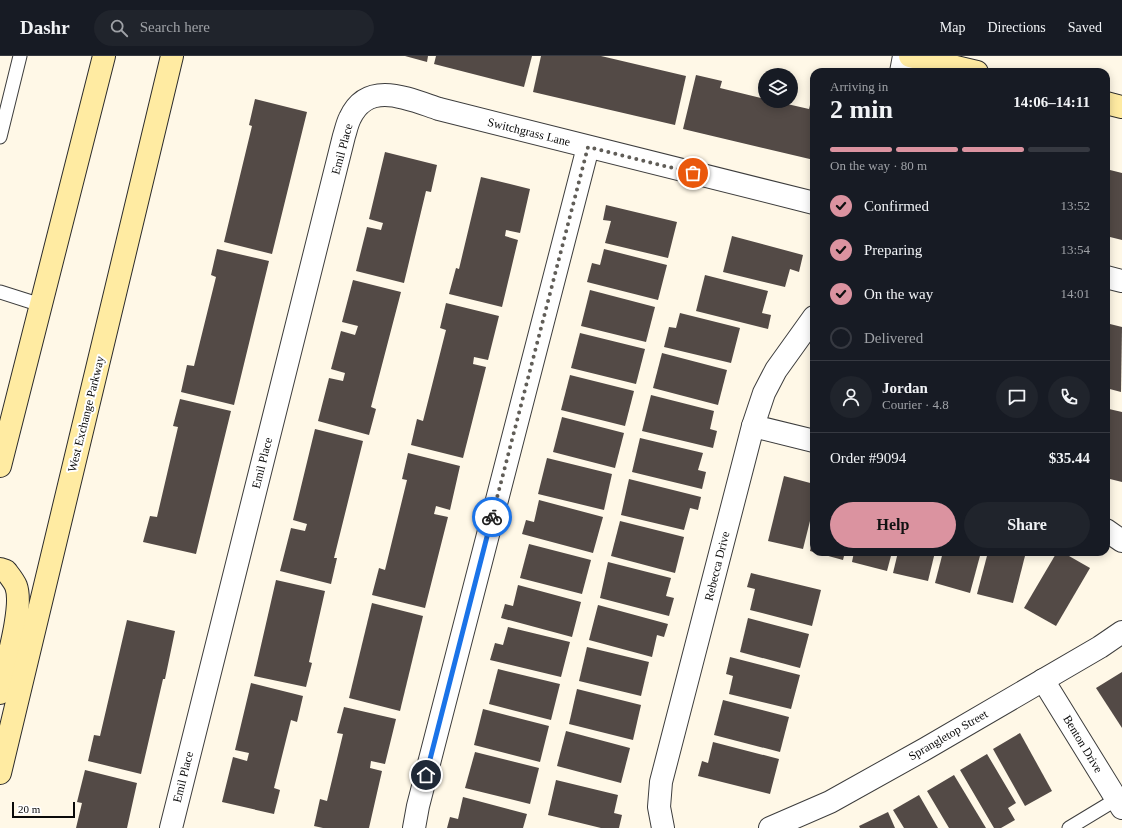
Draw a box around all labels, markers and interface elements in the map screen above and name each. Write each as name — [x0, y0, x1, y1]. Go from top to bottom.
search box — [94, 10, 374, 46]
text: Dashr — [20, 17, 70, 38]
icon: search — [108, 17, 130, 39]
text: Search here — [140, 19, 210, 35]
text: Map — [940, 20, 965, 35]
text: Directions — [987, 20, 1046, 35]
text: Saved — [1068, 20, 1102, 35]
map controls — [758, 68, 798, 108]
button: layers — [758, 68, 798, 108]
text: Arriving in — [830, 79, 888, 94]
text: 14:06–14:11 — [1013, 94, 1090, 110]
text: 2 min — [830, 95, 893, 124]
street label: Switchgrass Lane — [486, 115, 572, 149]
street label: Emil Place — [328, 122, 356, 176]
pin — [676, 156, 710, 190]
text: On the way · 80 m — [830, 158, 927, 173]
icon: bag — [682, 162, 704, 184]
icon: check — [830, 195, 852, 217]
text: Confirmed — [864, 198, 929, 214]
text: 13:52 — [1060, 198, 1090, 213]
icon: check — [830, 239, 852, 261]
text: Preparing — [864, 242, 922, 258]
text: 13:54 — [1060, 242, 1090, 257]
icon: check — [830, 283, 852, 305]
text: On the way — [864, 286, 933, 302]
text: 14:01 — [1060, 286, 1090, 301]
text: Delivered — [864, 330, 923, 346]
street label: West Exchange Parkway — [65, 355, 107, 473]
button: person — [830, 376, 872, 418]
button: chat — [996, 376, 1038, 418]
button: phone — [1048, 376, 1090, 418]
text: Jordan — [882, 380, 928, 396]
text: Courier · 4.8 — [882, 397, 949, 412]
street label: Emil Place — [249, 436, 275, 490]
text: Order #9094 — [830, 450, 906, 466]
text: $35.44 — [1049, 450, 1090, 466]
courier — [472, 497, 512, 537]
button: Help — [830, 502, 956, 548]
button: Share — [964, 502, 1090, 548]
icon: bike — [481, 506, 503, 528]
street label: Rebecca Drive — [702, 530, 732, 602]
street label: Sprangletop Street — [906, 706, 991, 763]
street label: Benton Drive — [1060, 713, 1106, 775]
street label: Emil Place — [170, 750, 196, 804]
pin — [409, 758, 443, 792]
icon: home — [415, 764, 437, 786]
scale bar — [12, 800, 75, 819]
text: 20 m — [18, 803, 40, 815]

